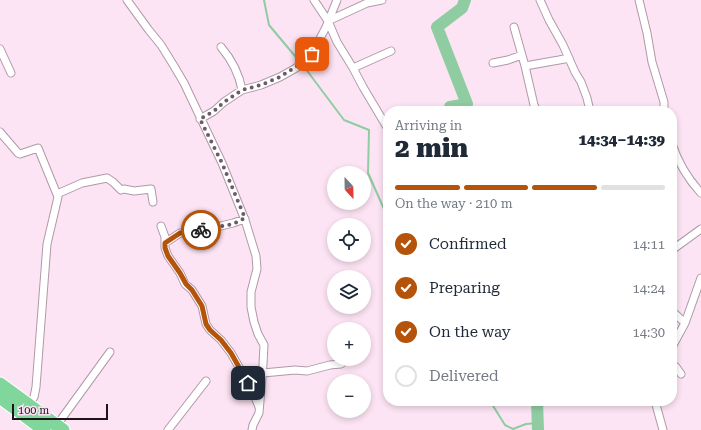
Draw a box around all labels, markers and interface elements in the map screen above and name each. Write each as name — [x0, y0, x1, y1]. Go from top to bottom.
pin — [295, 37, 329, 71]
icon: bag — [301, 43, 323, 65]
text: Arriving in — [395, 118, 462, 133]
text: 14:34–14:39 — [579, 131, 665, 149]
text: 2 min — [395, 133, 468, 163]
north arrow — [327, 166, 371, 210]
map controls — [327, 166, 371, 418]
text: On the way · 210 m — [395, 196, 512, 211]
courier — [181, 210, 221, 250]
button: locate — [327, 218, 371, 262]
icon: bike — [190, 219, 212, 241]
icon: check — [395, 233, 417, 255]
text: Confirmed — [429, 235, 507, 253]
text: 14:11 — [633, 237, 665, 252]
button: layers — [327, 270, 371, 314]
icon: check — [395, 277, 417, 299]
text: Preparing — [429, 279, 500, 297]
text: 14:24 — [633, 281, 665, 296]
icon: check — [395, 321, 417, 343]
button: + — [327, 322, 371, 366]
text: On the way — [429, 323, 511, 341]
text: 14:30 — [633, 325, 665, 340]
pin — [231, 366, 265, 400]
text: Delivered — [429, 367, 499, 385]
icon: home — [237, 372, 259, 394]
button: − — [327, 374, 371, 418]
scale bar — [12, 402, 108, 421]
text: 100 m — [18, 404, 49, 417]

